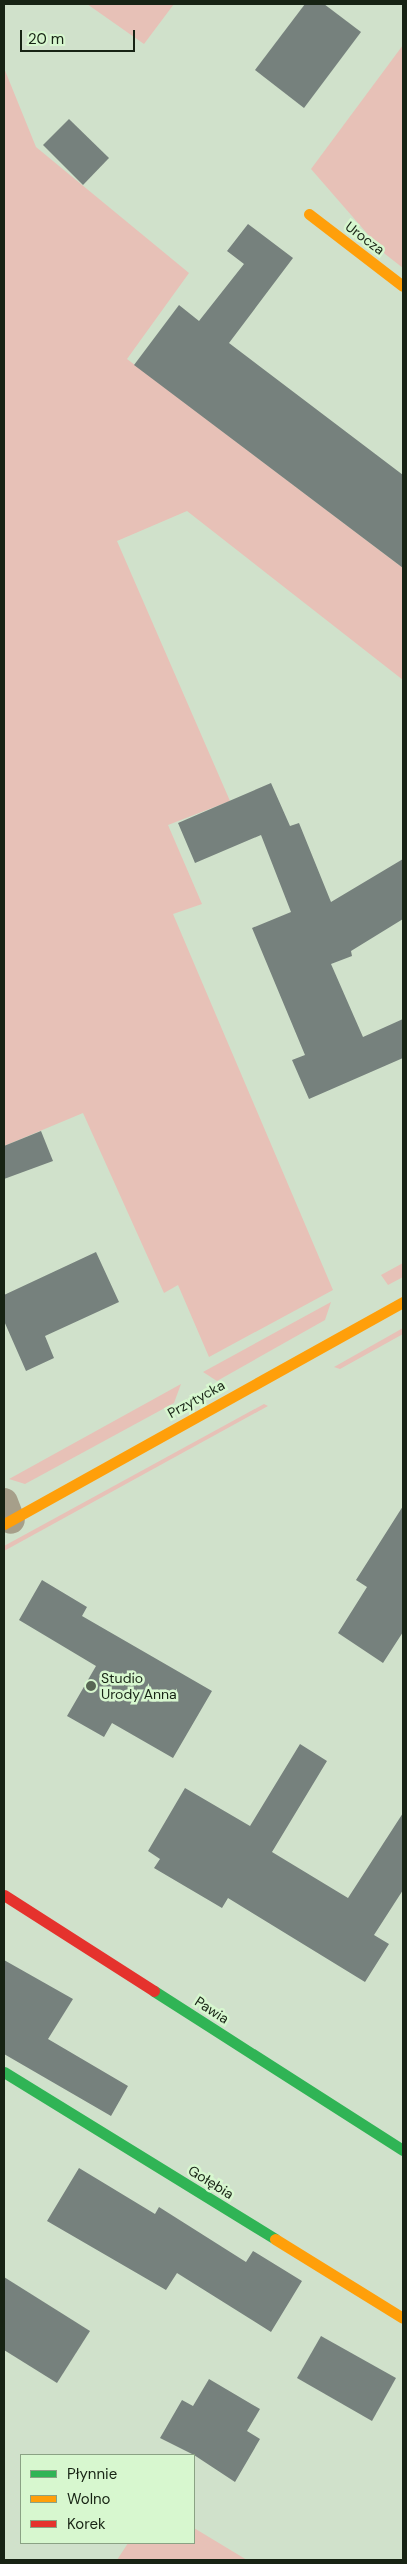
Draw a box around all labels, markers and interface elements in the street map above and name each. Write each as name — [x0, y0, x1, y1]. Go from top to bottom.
scale bar — [22, 20, 138, 52]
text: 20 m — [28, 29, 64, 49]
street label: Urocza — [342, 218, 388, 258]
street label: Przytycka — [164, 1376, 228, 1422]
place label: Studio Urody Anna — [101, 1670, 177, 1702]
marker: Studio Urody Anna — [85, 1680, 97, 1692]
street label: Pawia — [192, 1993, 232, 2027]
street label: Gołębia — [185, 2162, 237, 2202]
legend — [20, 2454, 195, 2544]
text: Płynnie — [67, 2464, 117, 2484]
text: Wolno — [67, 2489, 111, 2509]
text: Korek — [67, 2514, 106, 2534]

